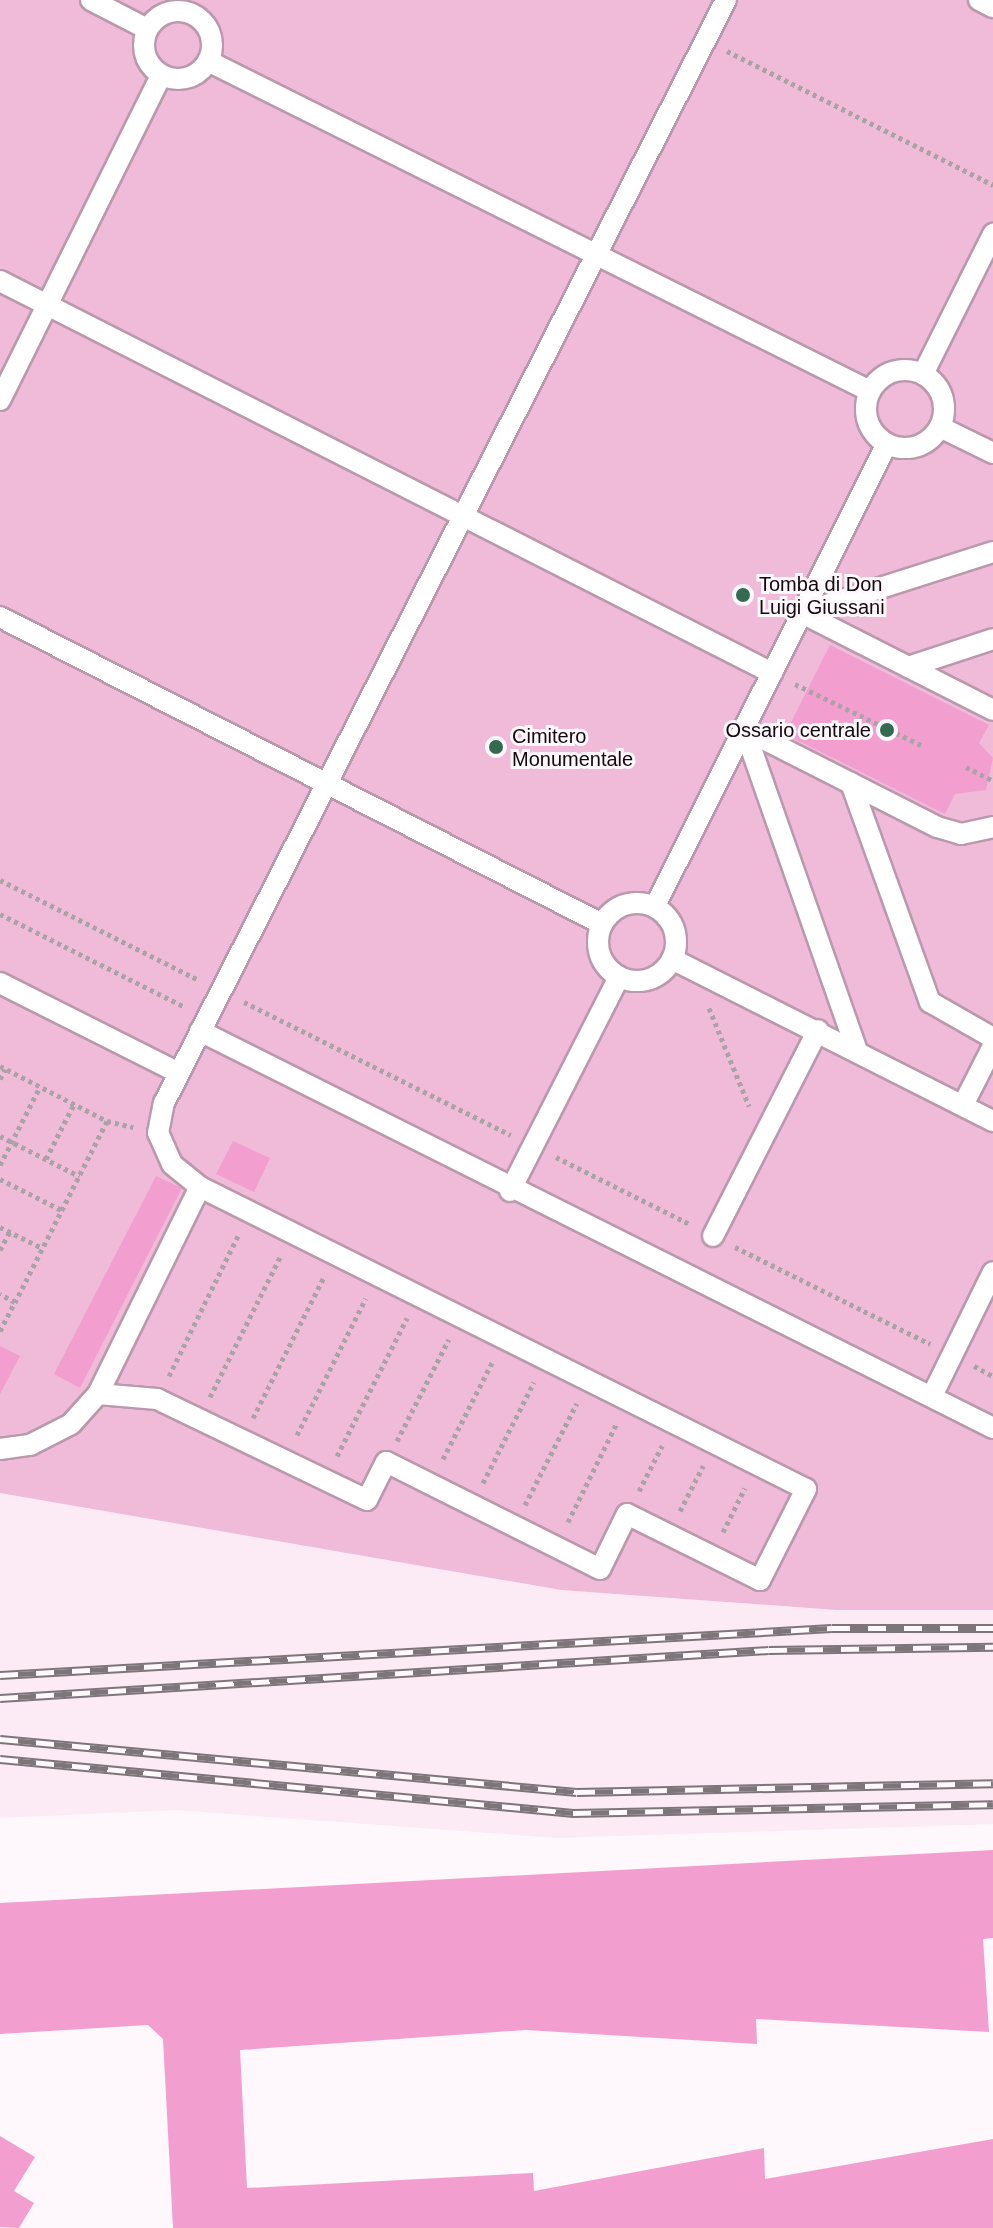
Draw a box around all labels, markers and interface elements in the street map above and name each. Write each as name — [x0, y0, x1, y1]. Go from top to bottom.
place label: Tomba di Don Luigi Giussani — [759, 572, 885, 619]
marker: Tomba di Don Luigi Giussani — [734, 586, 752, 604]
place label: Ossario centrale — [725, 718, 871, 742]
marker: Ossario centrale — [878, 721, 896, 739]
place label: Cimitero Monumentale — [512, 724, 633, 771]
marker: Cimitero Monumentale — [487, 738, 505, 756]

